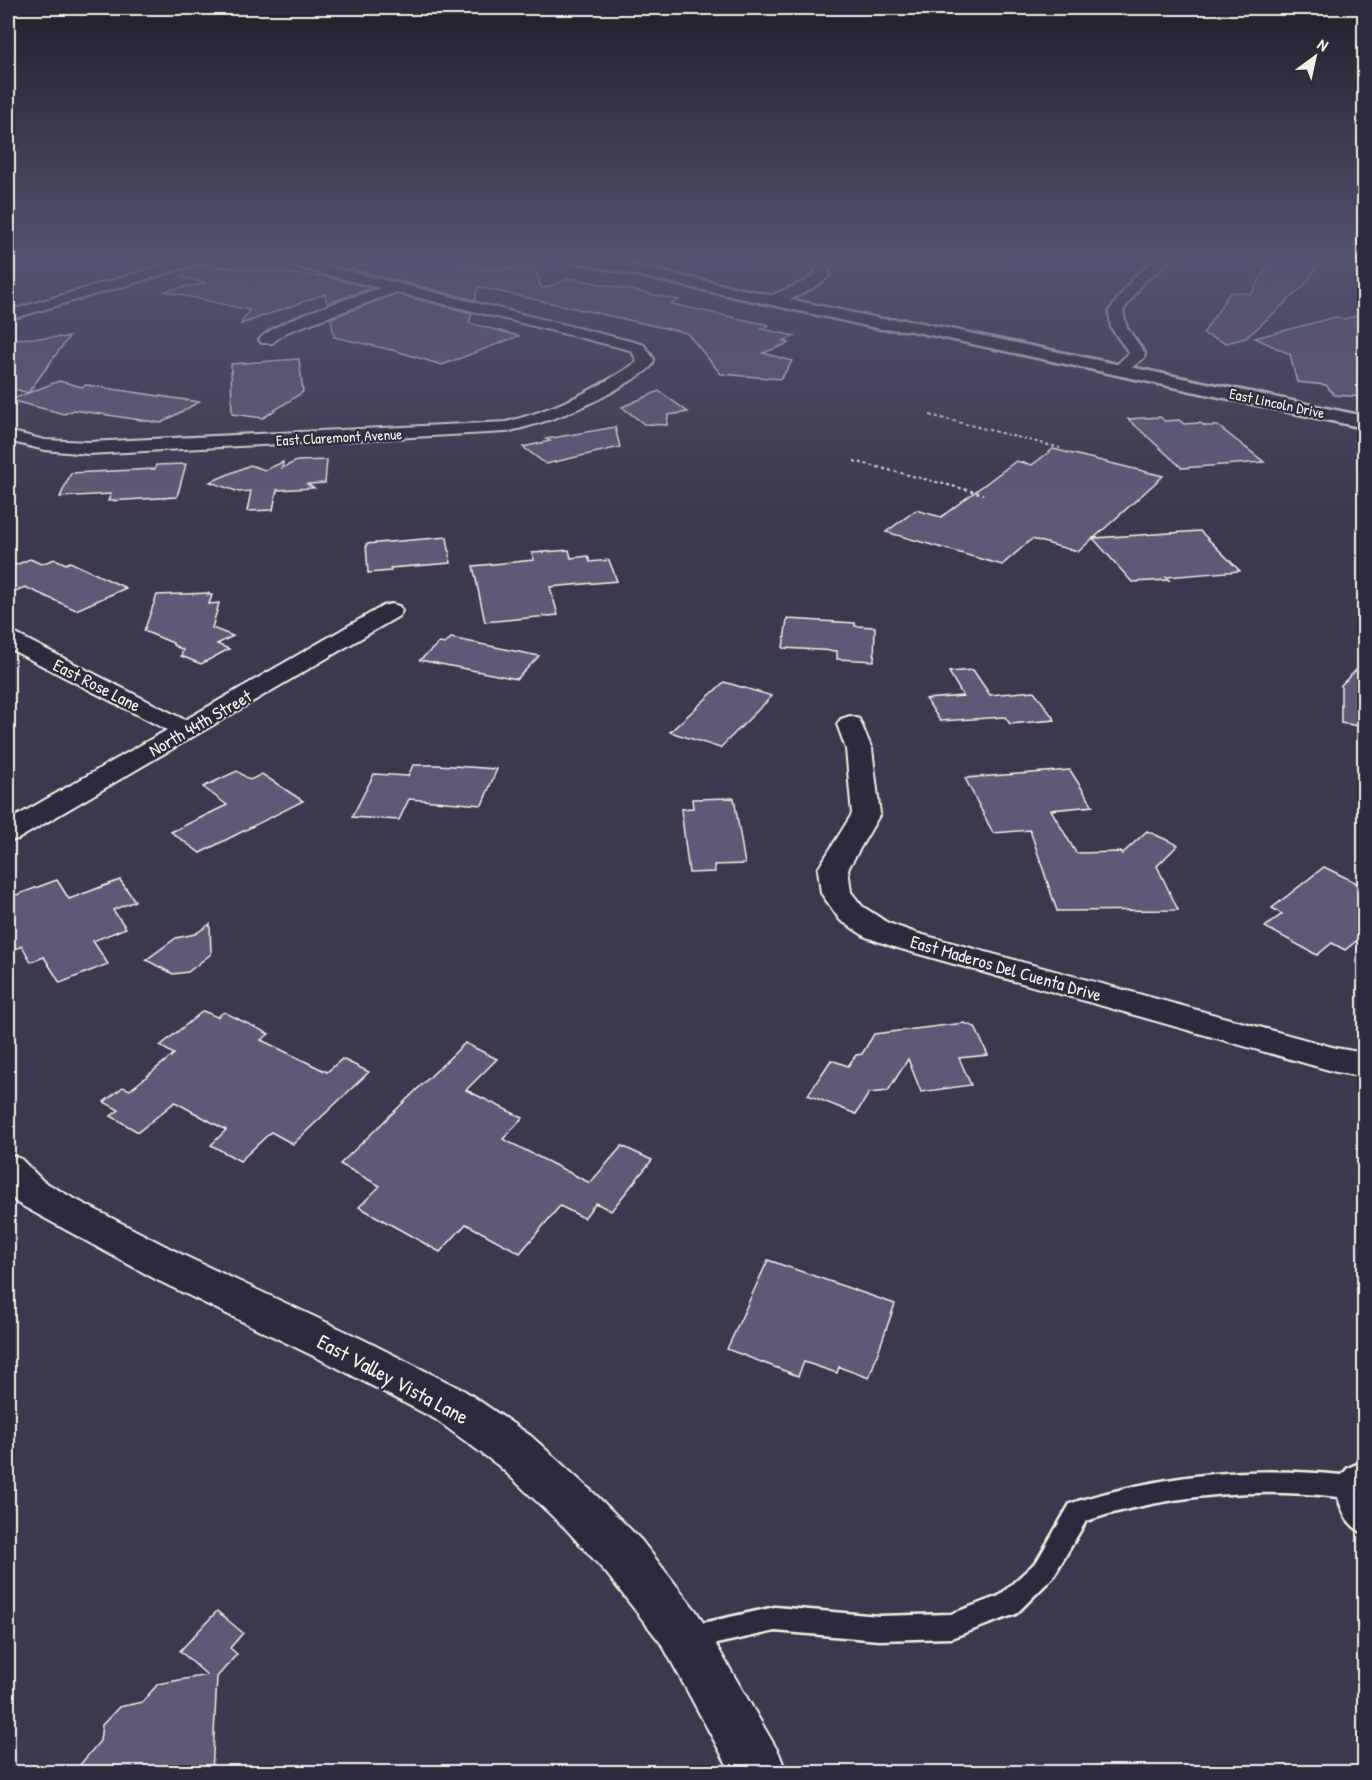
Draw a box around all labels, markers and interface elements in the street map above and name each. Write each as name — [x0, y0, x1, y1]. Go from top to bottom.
north arrow — [1285, 27, 1345, 87]
text: N — [1314, 33, 1333, 56]
street label: East Lincoln Drive — [1227, 383, 1327, 423]
street label: East Claremont Avenue — [275, 423, 403, 451]
street label: East Rose Lane — [49, 652, 145, 718]
street label: North 44th Street — [144, 683, 257, 763]
street label: East Maderos Del Cuenta Drive — [908, 929, 1104, 1007]
street label: East Valley Vista Lane — [312, 1327, 474, 1431]

